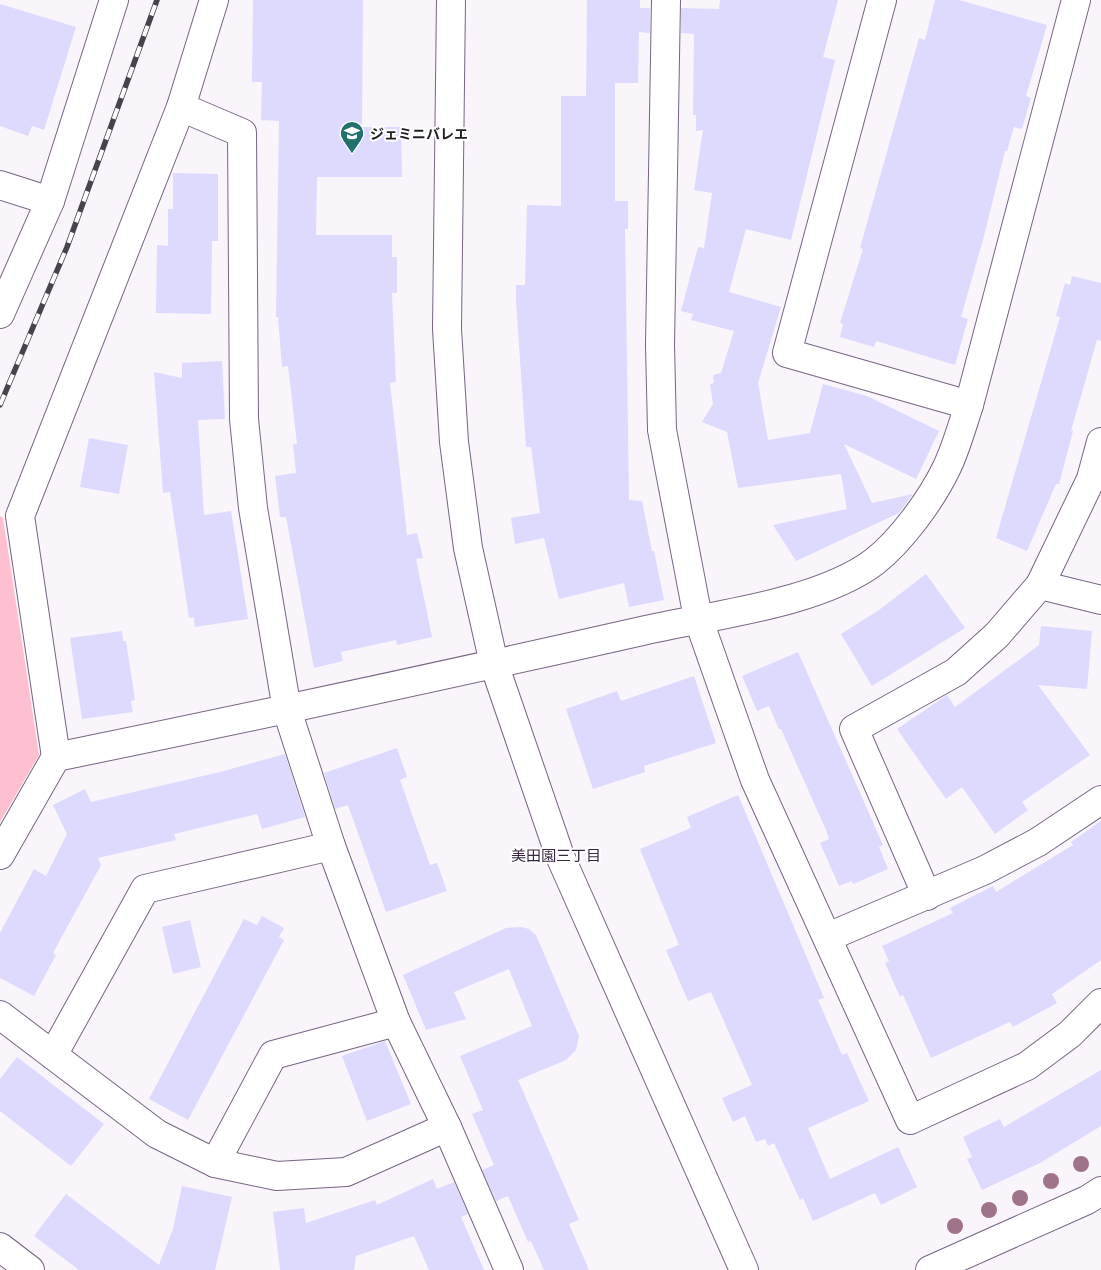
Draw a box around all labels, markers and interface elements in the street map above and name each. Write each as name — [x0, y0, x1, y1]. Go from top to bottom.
school or university icon: ジェミニバレエ — [339, 120, 365, 154]
place label: ジェミニバレエ — [370, 124, 468, 143]
district label: 美田園三丁目 — [511, 845, 601, 865]

